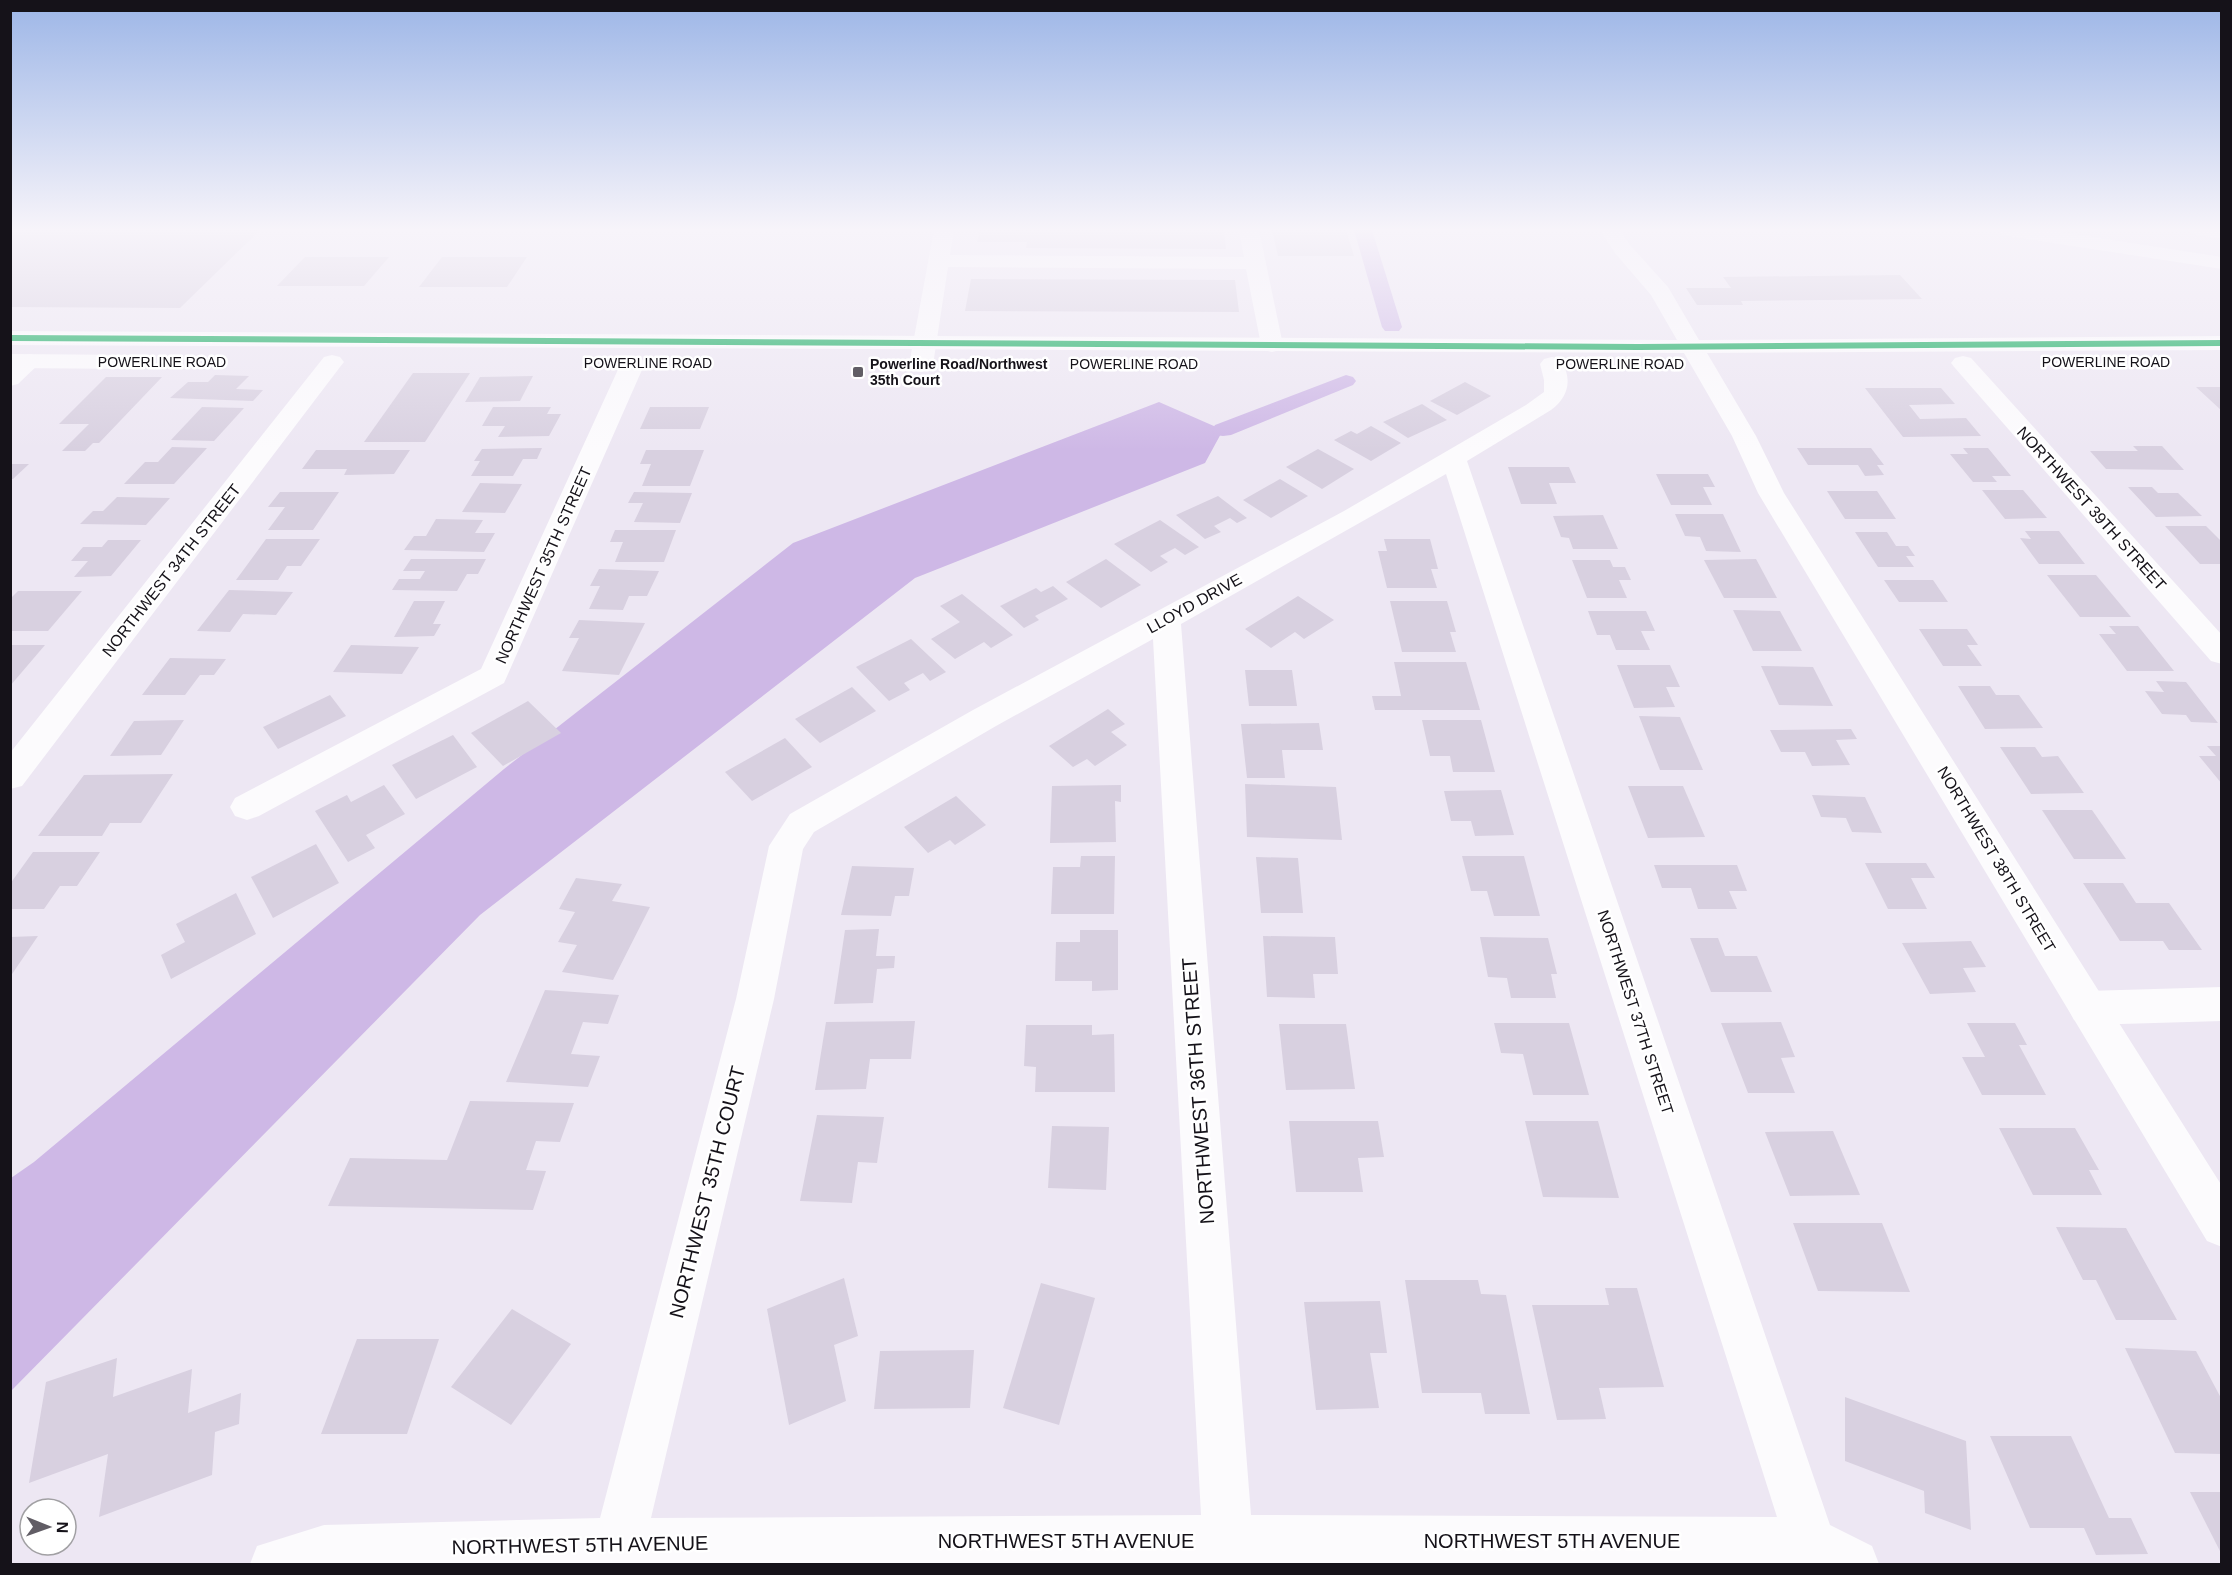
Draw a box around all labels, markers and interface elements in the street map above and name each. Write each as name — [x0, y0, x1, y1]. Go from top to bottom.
street label: POWERLINE ROAD — [98, 354, 226, 370]
street label: POWERLINE ROAD — [2042, 354, 2170, 370]
street label: POWERLINE ROAD — [584, 355, 712, 371]
place label: Powerline Road/Northwest 35th Court — [870, 356, 1048, 388]
street label: POWERLINE ROAD — [1070, 356, 1198, 372]
street label: POWERLINE ROAD — [1556, 356, 1684, 372]
marker: Powerline Road/Northwest 35th Court — [851, 365, 865, 379]
street label: NORTHWEST 39TH STREET — [2014, 423, 2170, 594]
street label: NORTHWEST 35TH STREET — [492, 464, 595, 666]
street label: NORTHWEST 34TH STREET — [99, 481, 244, 660]
street label: LLOYD DRIVE — [1144, 570, 1245, 637]
street label: NORTHWEST 38TH STREET — [1934, 763, 2059, 955]
street label: NORTHWEST 37TH STREET — [1594, 908, 1677, 1117]
street label: NORTHWEST 36TH STREET — [1178, 957, 1218, 1225]
street label: NORTHWEST 35TH COURT — [665, 1064, 749, 1320]
north arrow — [18, 1497, 78, 1557]
text: N — [54, 1521, 71, 1533]
street label: NORTHWEST 5TH AVENUE — [938, 1530, 1194, 1552]
street label: NORTHWEST 5TH AVENUE — [1424, 1530, 1680, 1552]
street label: NORTHWEST 5TH AVENUE — [451, 1532, 709, 1558]

